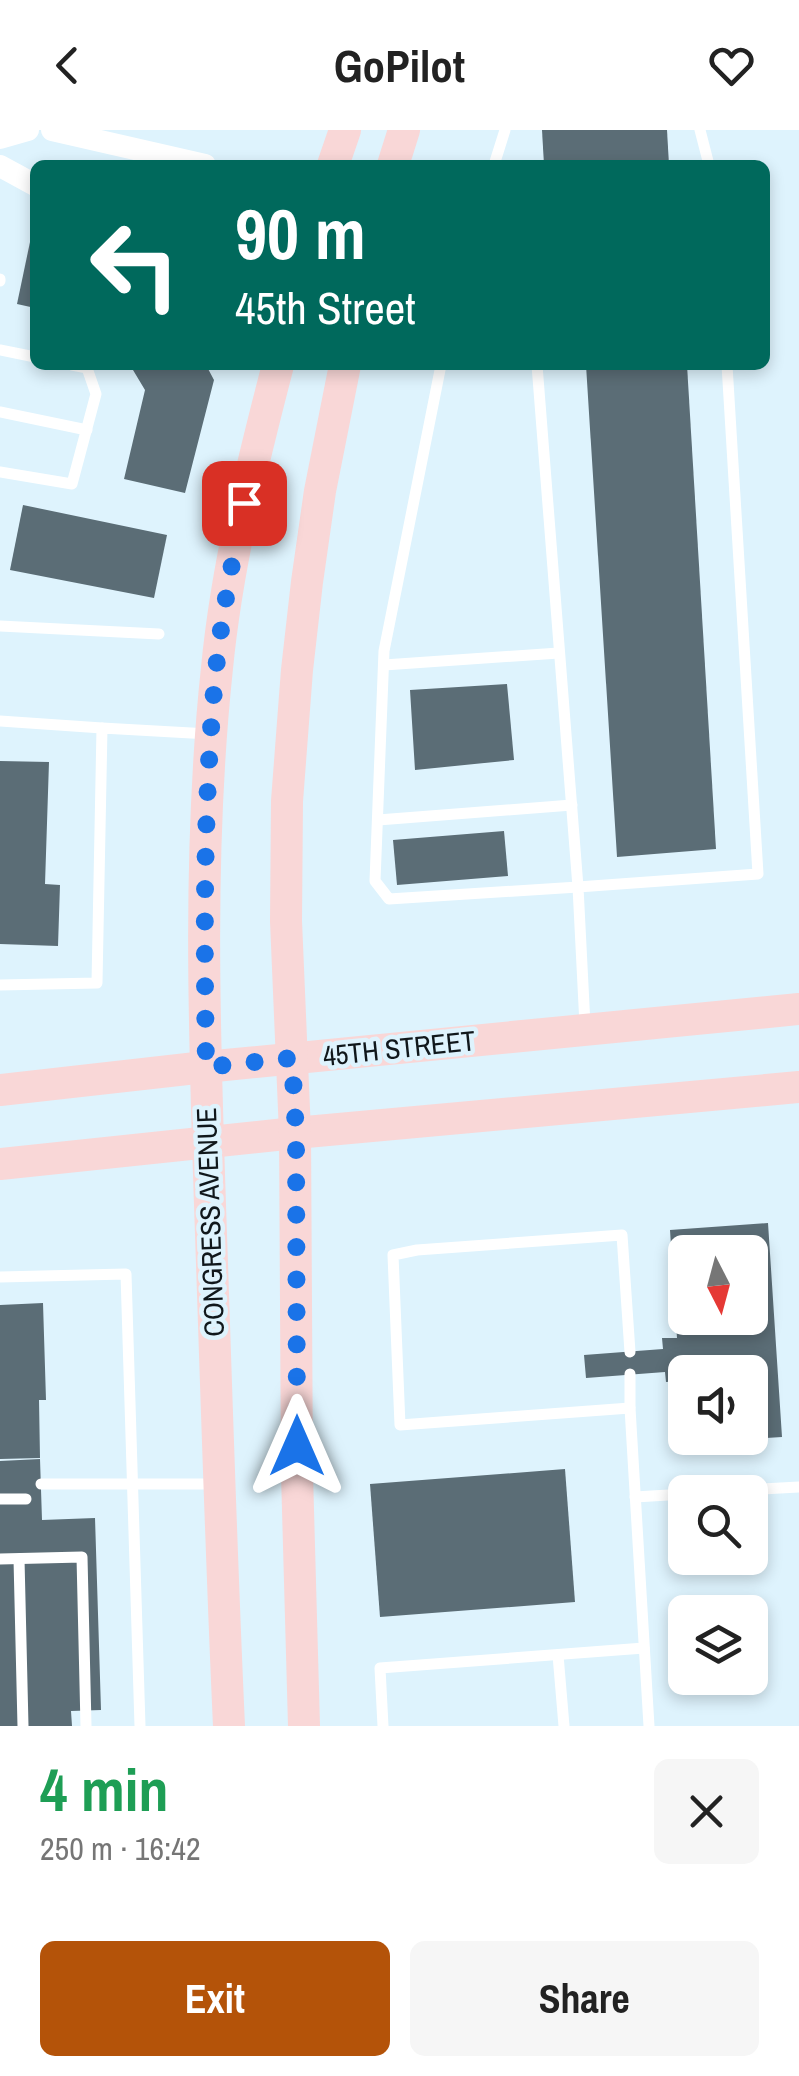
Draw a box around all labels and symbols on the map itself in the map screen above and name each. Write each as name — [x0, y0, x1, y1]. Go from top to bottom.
pin — [202, 461, 287, 546]
street label: 45TH STREET — [321, 1021, 477, 1075]
street label: CONGRESS AVENUE — [187, 1107, 233, 1337]
north arrow — [668, 1235, 768, 1335]
position arrow — [245, 1394, 349, 1498]

